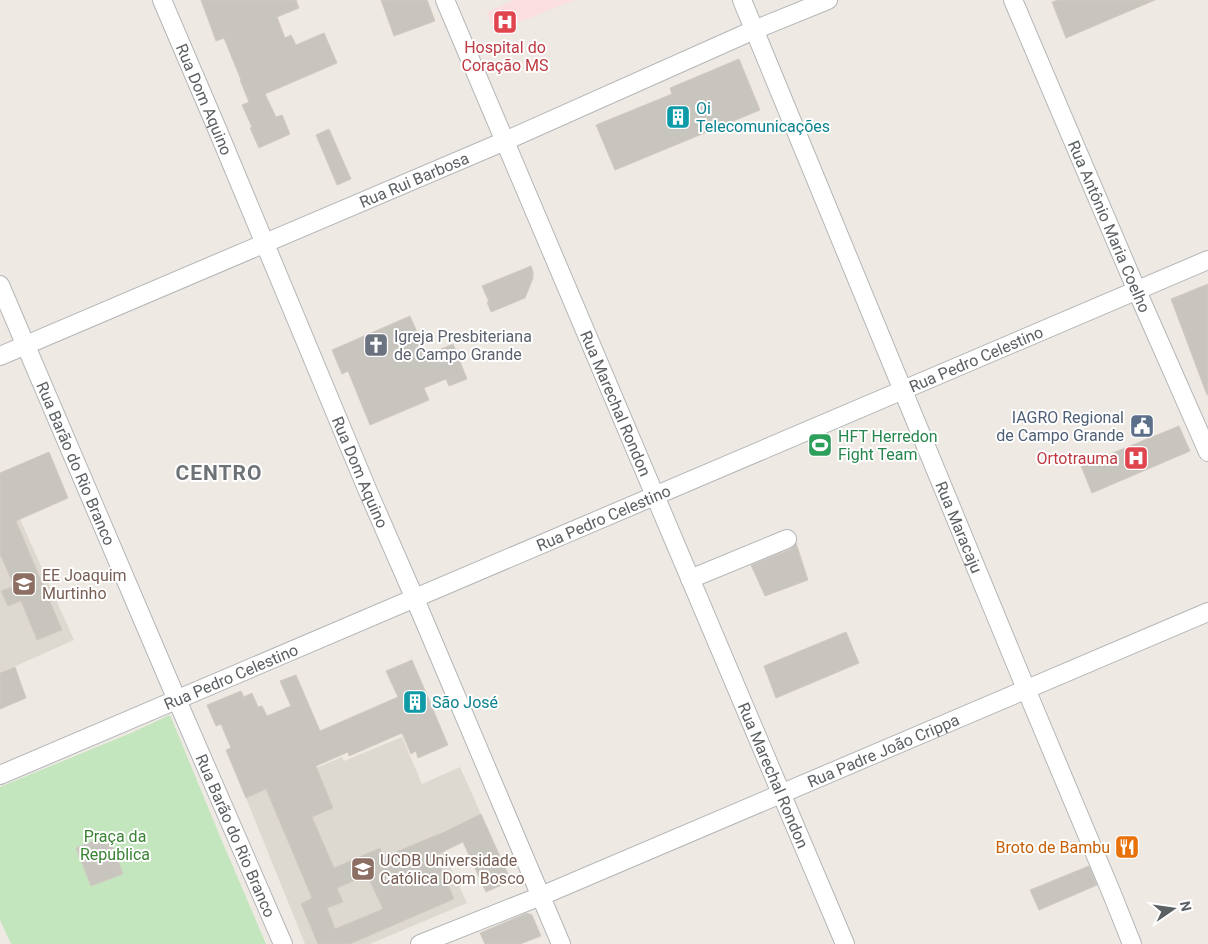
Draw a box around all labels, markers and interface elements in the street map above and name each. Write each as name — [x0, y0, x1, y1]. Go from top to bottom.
hospital icon: Hospital do Coração MS — [492, 9, 518, 35]
place label: Hospital do Coração MS — [462, 38, 549, 75]
street label: Rua Dom Aquino — [172, 41, 236, 158]
place label: Oi Telecomunicações — [696, 99, 830, 136]
building icon: Oi Telecomunicações — [665, 104, 691, 130]
street label: Rua Antônio Maria Coelho — [1064, 138, 1154, 315]
street label: Rua Rui Barbosa — [357, 149, 472, 212]
street label: Rua Pedro Celestino — [906, 322, 1046, 396]
place label: Igreja Presbiteriana de Campo Grande — [394, 327, 532, 364]
street label: Rua Marechal Rondon — [576, 328, 655, 479]
church icon: Igreja Presbiteriana de Campo Grande — [363, 332, 389, 358]
street label: Rua Barão do Rio Branco — [32, 379, 119, 548]
place label: IAGRO Regional de Campo Grande — [996, 408, 1124, 445]
public building icon: IAGRO Regional de Campo Grande — [1129, 413, 1155, 439]
street label: Rua Dom Aquino — [328, 414, 392, 531]
place label: HFT Herredon Fight Team — [838, 427, 938, 464]
sports icon: HFT Herredon Fight Team — [807, 432, 833, 458]
hospital icon: Ortotrauma — [1123, 445, 1149, 471]
place label: Ortotrauma — [1036, 449, 1118, 468]
district label: CENTRO — [175, 461, 263, 485]
street label: Rua Maracaju — [931, 478, 986, 576]
street label: Rua Pedro Celestino — [534, 481, 674, 555]
place label: EE Joaquim Murtinho — [42, 566, 127, 603]
school or university icon: EE Joaquim Murtinho — [11, 571, 37, 597]
street label: Rua Pedro Celestino — [161, 640, 301, 714]
building icon: São José — [402, 689, 428, 715]
place label: São José — [432, 693, 498, 712]
street label: Rua Marechal Rondon — [734, 700, 812, 851]
street label: Rua Padre João Crippa — [805, 710, 962, 791]
street label: Rua Barão do Rio Branco — [192, 751, 279, 920]
park label: Praça da Republica — [80, 827, 150, 864]
restaurant icon: Broto de Bambu — [1114, 834, 1140, 860]
place label: Broto de Bambu — [995, 838, 1110, 857]
place label: UCDB Universidade Católica Dom Bosco — [380, 851, 525, 888]
school or university icon: UCDB Universidade Católica Dom Bosco — [350, 856, 376, 882]
north arrow — [1148, 884, 1198, 934]
text: N — [1177, 899, 1195, 913]

